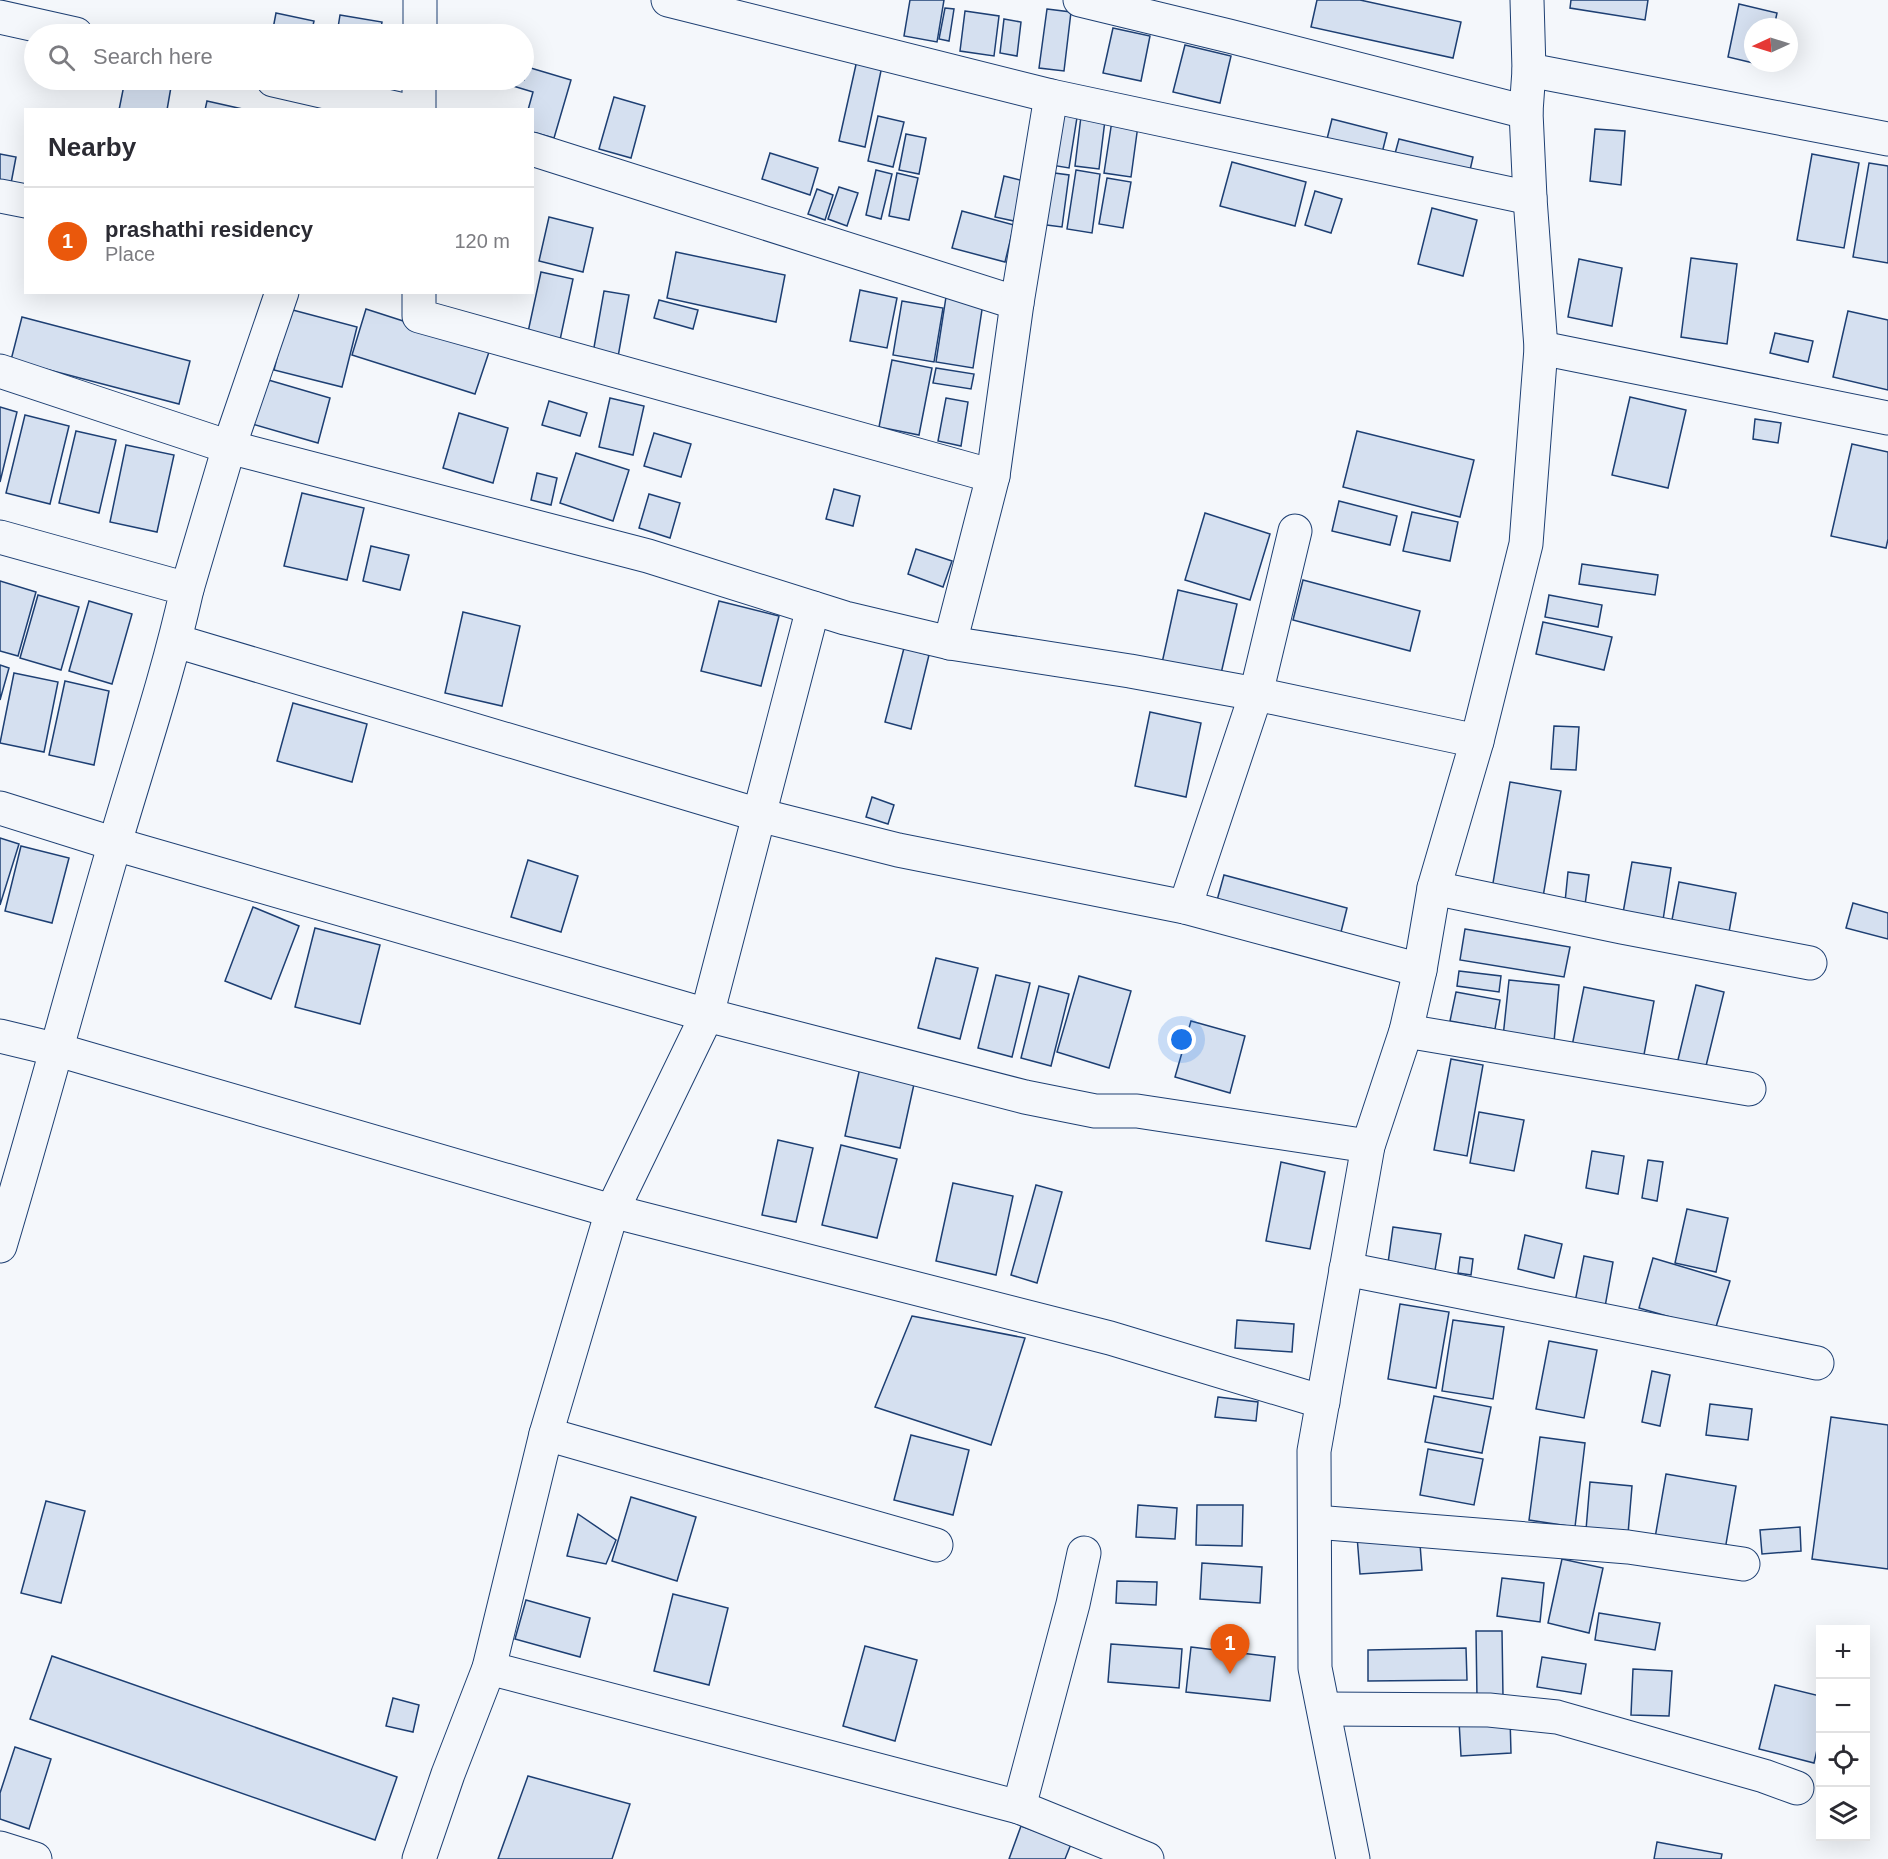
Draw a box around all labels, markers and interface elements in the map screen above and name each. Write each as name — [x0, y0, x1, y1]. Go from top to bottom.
north arrow — [1744, 18, 1798, 72]
search box — [24, 24, 534, 90]
icon: search — [45, 41, 78, 74]
text: Search here — [93, 44, 213, 69]
text: Nearby — [48, 132, 136, 162]
text: prashathi residency — [105, 217, 313, 242]
text: 1 — [62, 230, 73, 252]
text: 120 m — [454, 230, 510, 252]
text: Place — [105, 243, 155, 265]
your location — [1167, 1025, 1196, 1054]
pin: 1 — [1210, 1624, 1250, 1674]
map controls — [1816, 1625, 1870, 1841]
button: + — [1816, 1625, 1870, 1679]
button: − — [1816, 1679, 1870, 1733]
button: locate — [1816, 1733, 1870, 1787]
button: layers — [1816, 1787, 1870, 1841]

